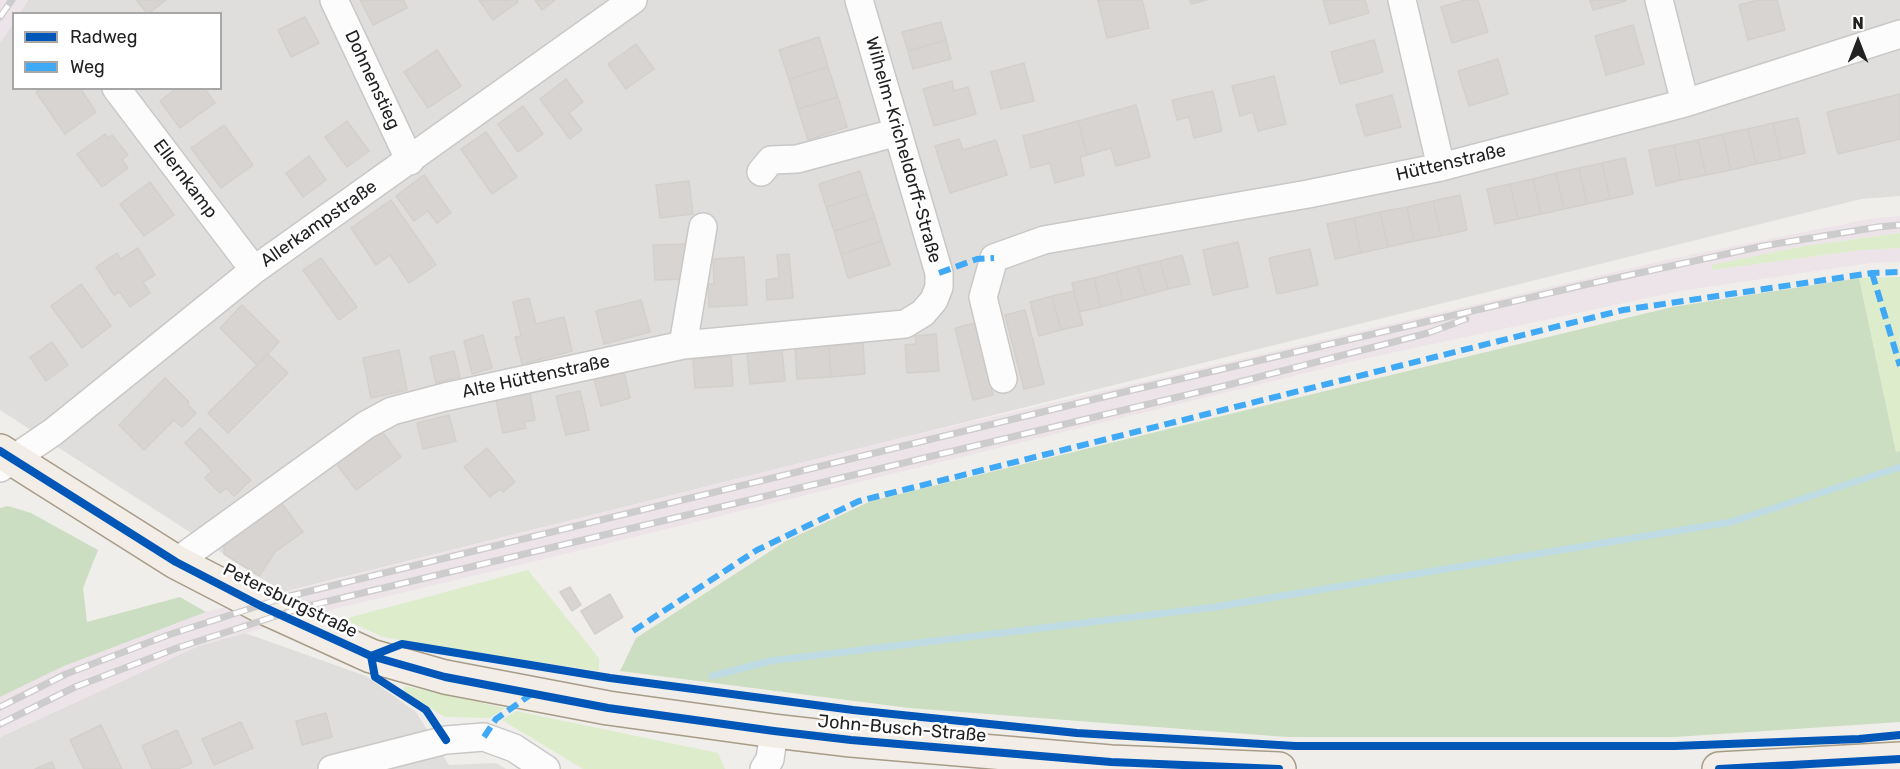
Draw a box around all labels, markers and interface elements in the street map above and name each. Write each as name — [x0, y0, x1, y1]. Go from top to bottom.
legend — [12, 12, 222, 90]
north arrow — [1828, 12, 1888, 72]
text: N — [1852, 14, 1864, 33]
text: Radweg — [70, 26, 137, 48]
street label: Dohnenstieg — [340, 27, 404, 133]
street label: Wilhelm-Kricheldorff-Straße — [860, 34, 946, 266]
text: Weg — [70, 56, 105, 78]
street label: Ellernkamp — [148, 135, 222, 223]
street label: Hüttenstraße — [1394, 140, 1508, 186]
street label: Allerkampstraße — [257, 176, 381, 272]
street label: Alte Hüttenstraße — [460, 351, 612, 403]
street label: Petersburgstraße — [219, 559, 361, 643]
street label: John-Busch-Straße — [817, 711, 987, 747]

